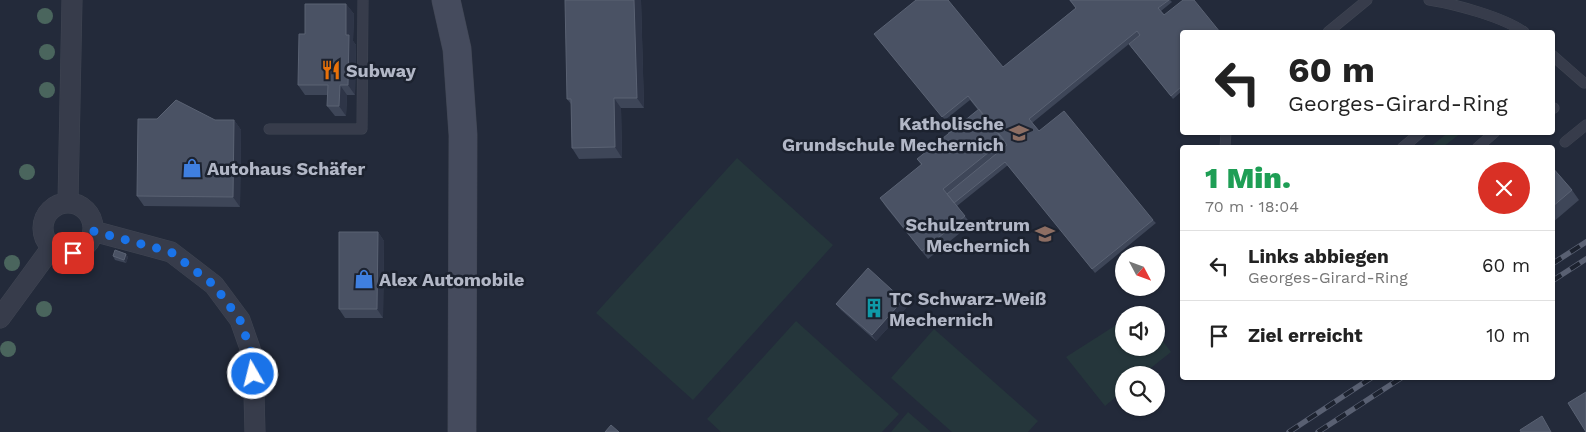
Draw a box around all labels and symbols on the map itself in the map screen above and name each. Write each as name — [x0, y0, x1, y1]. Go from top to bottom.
restaurant icon: Subway — [320, 59, 342, 81]
place label: Subway — [346, 60, 417, 81]
place label: Katholische Grundschule Mechernich — [782, 113, 1004, 155]
school or university icon: Katholische Grundschule Mechernich — [1008, 122, 1030, 144]
shop icon: Autohaus Schäfer — [181, 157, 203, 179]
place label: Autohaus Schäfer — [207, 158, 366, 179]
place label: Schulzentrum Mechernich — [905, 214, 1030, 256]
school or university icon: Schulzentrum Mechernich — [1034, 223, 1056, 245]
pin — [52, 232, 94, 274]
north arrow — [1115, 246, 1165, 296]
shop icon: Alex Automobile — [353, 268, 375, 290]
place label: Alex Automobile — [379, 269, 524, 290]
place label: TC Schwarz-Weiß Mechernich — [889, 288, 1047, 330]
building icon: TC Schwarz-Weiß Mechernich — [863, 297, 885, 319]
position arrow — [226, 347, 278, 399]

